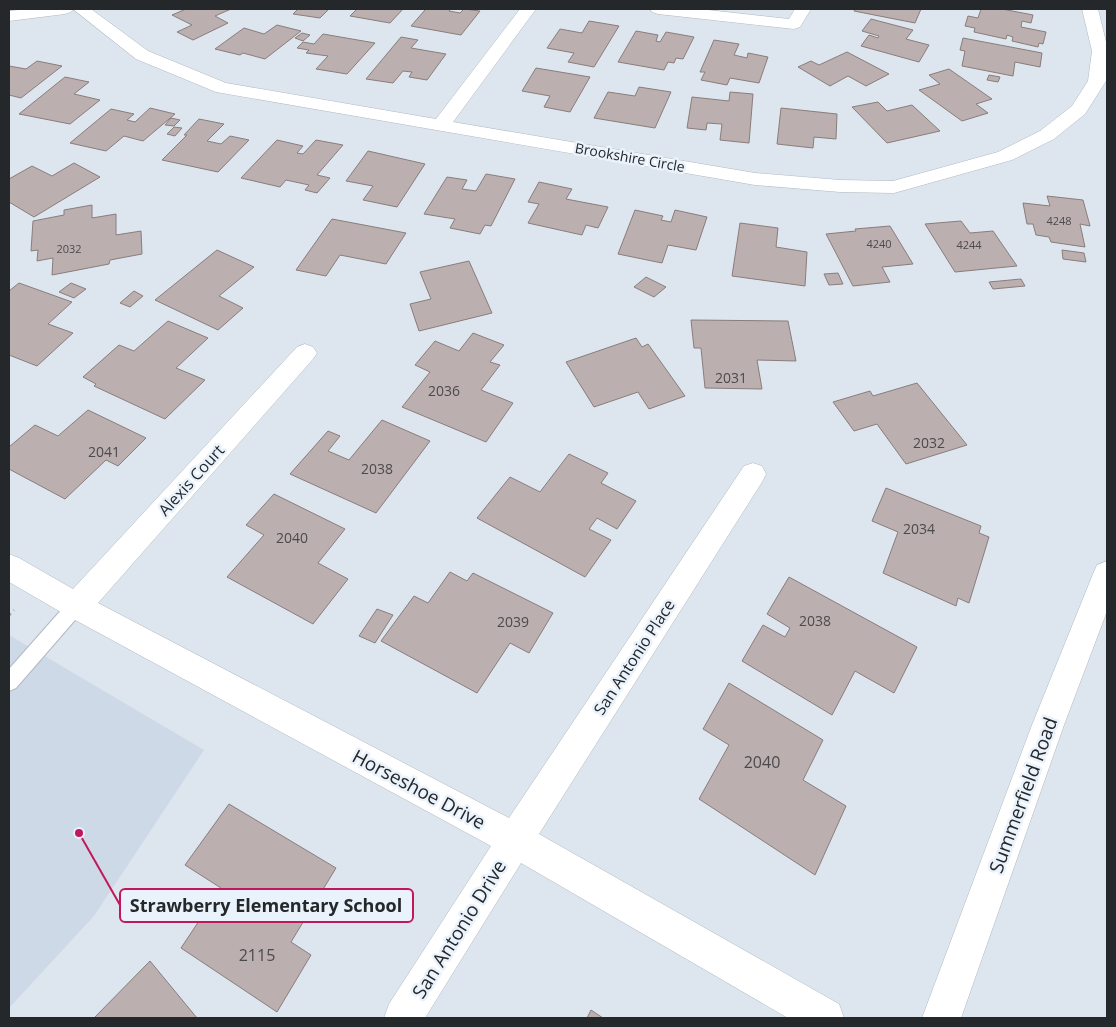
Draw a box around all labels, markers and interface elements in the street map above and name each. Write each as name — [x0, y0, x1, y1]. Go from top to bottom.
street label: Brookshire Circle — [574, 138, 687, 176]
house number: 4248 — [1046, 213, 1072, 228]
house number: 4240 — [866, 236, 892, 251]
house number: 4244 — [956, 237, 982, 252]
house number: 2032 — [56, 241, 82, 256]
house number: 2031 — [715, 368, 747, 387]
house number: 2036 — [428, 381, 460, 400]
house number: 2032 — [913, 433, 945, 452]
street label: Alexis Court — [153, 439, 229, 520]
house number: 2041 — [88, 442, 120, 461]
house number: 2038 — [361, 459, 393, 478]
house number: 2034 — [903, 519, 935, 538]
house number: 2040 — [276, 528, 308, 547]
street label: San Antonio Place — [588, 595, 680, 719]
house number: 2038 — [799, 611, 831, 630]
house number: 2039 — [497, 612, 529, 631]
street label: Summerfield Road — [983, 713, 1063, 877]
street label: Horseshoe Drive — [348, 743, 490, 835]
house number: 2040 — [744, 751, 780, 773]
street label: San Antonio Drive — [406, 855, 512, 1003]
callout: Strawberry Elementary School — [120, 889, 413, 922]
text: Strawberry Elementary School — [130, 893, 402, 917]
house number: 2115 — [239, 944, 275, 966]

